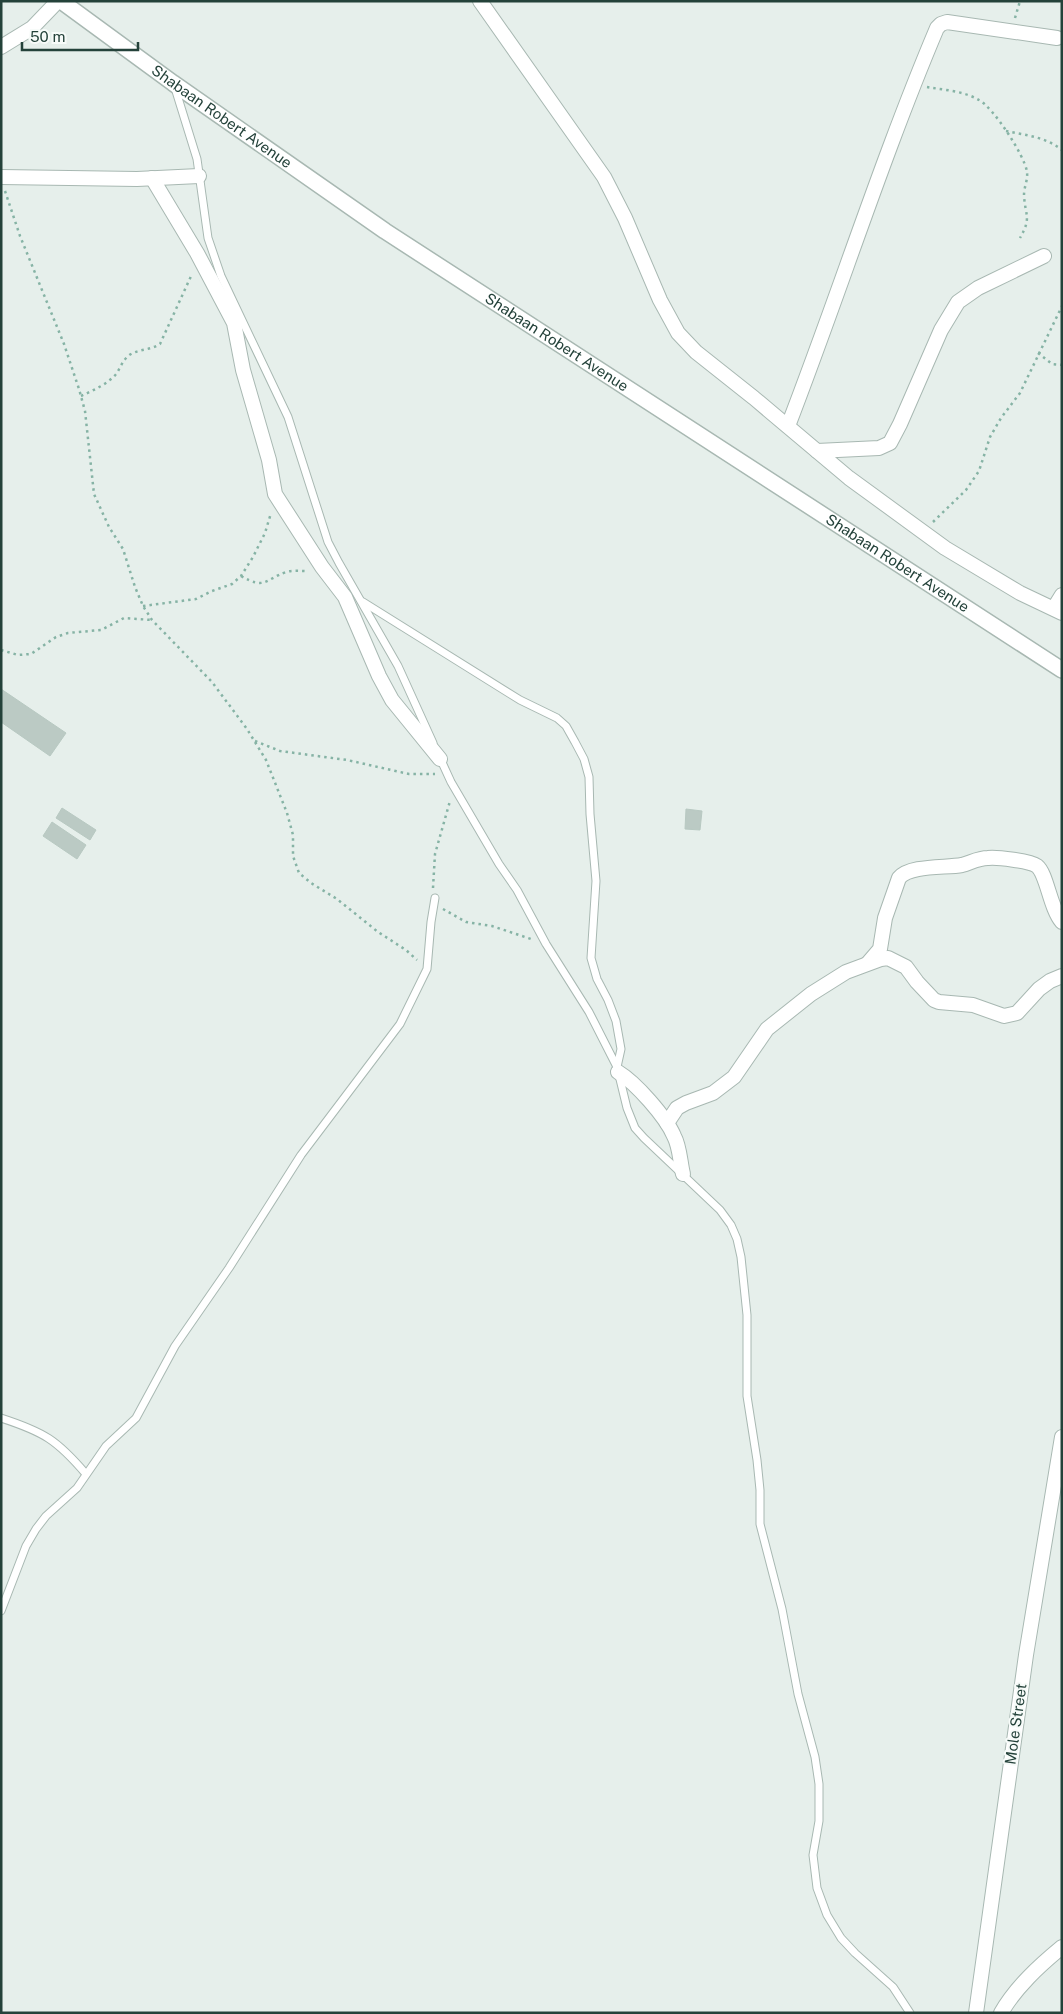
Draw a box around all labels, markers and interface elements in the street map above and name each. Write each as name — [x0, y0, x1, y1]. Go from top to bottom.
scale bar — [22, 20, 139, 52]
text: 50 m — [30, 28, 65, 45]
street label: Shabaan Robert Avenue — [149, 61, 295, 171]
street label: Shabaan Robert Avenue — [482, 289, 632, 395]
street label: Shabaan Robert Avenue — [823, 510, 972, 615]
street label: Mole Street — [1001, 1682, 1030, 1766]

